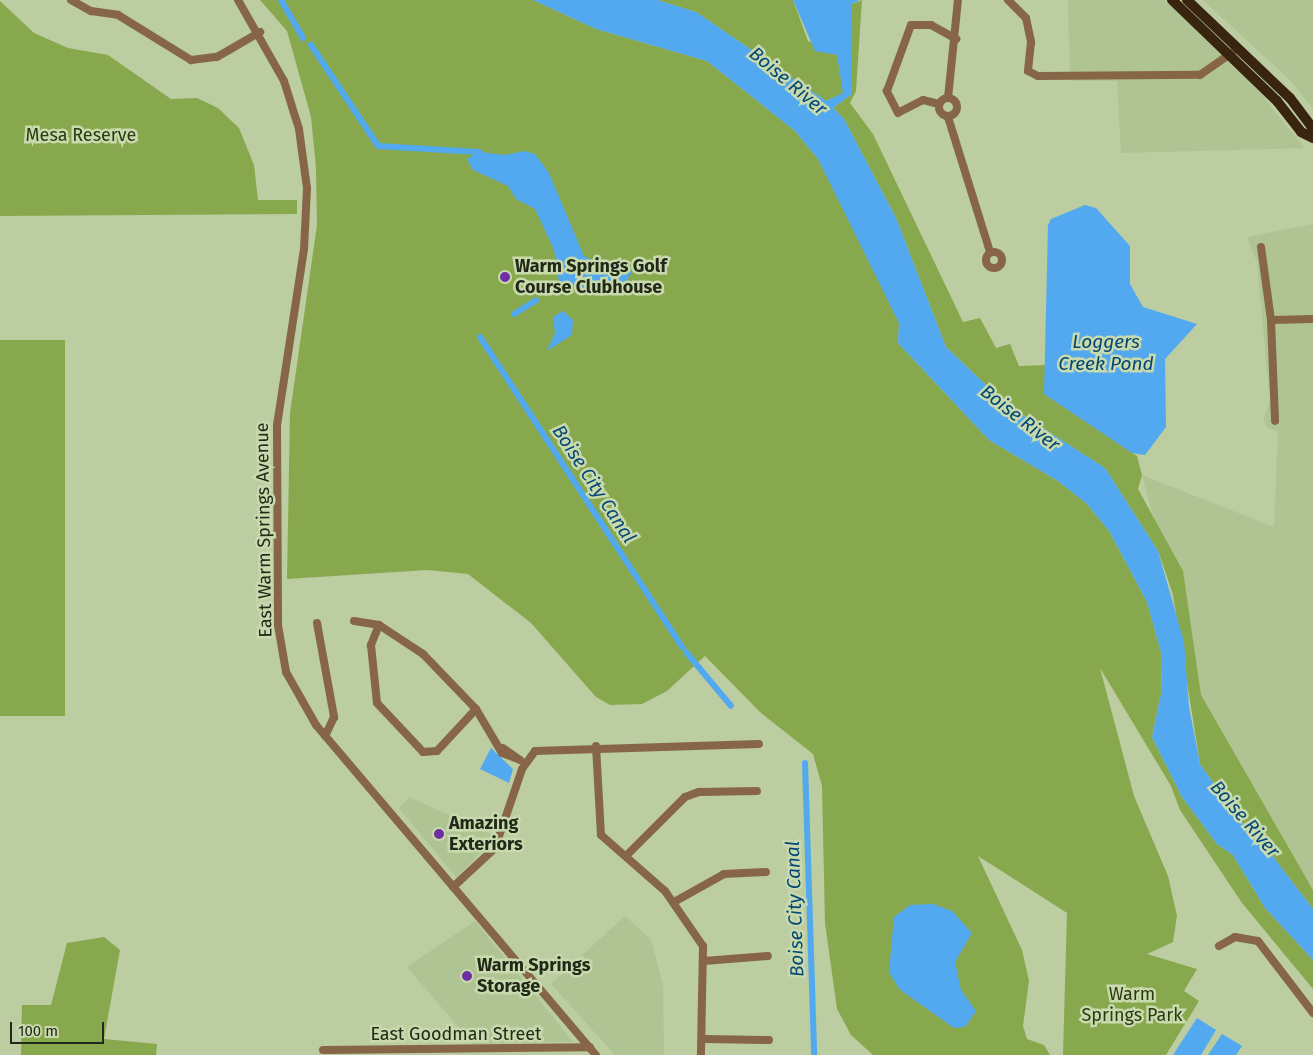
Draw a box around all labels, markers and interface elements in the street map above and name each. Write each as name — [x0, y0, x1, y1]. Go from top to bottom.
water label: Boise River — [745, 42, 831, 120]
park label: Mesa Reserve — [26, 124, 136, 146]
place label: Warm Springs Golf Course Clubhouse — [515, 256, 667, 298]
marker: Warm Springs Golf Course Clubhouse — [499, 271, 511, 283]
water label: Loggers Creek Pond — [1058, 331, 1154, 375]
water label: Boise River — [976, 380, 1064, 456]
water label: Boise City Canal — [547, 421, 641, 547]
street label: East Warm Springs Avenue — [251, 422, 277, 638]
water label: Boise River — [1206, 776, 1284, 862]
place label: Amazing Exteriors — [449, 813, 523, 856]
marker: Amazing Exteriors — [433, 828, 445, 840]
water label: Boise City Canal — [781, 841, 809, 977]
place label: Warm Springs Storage — [477, 955, 590, 998]
marker: Warm Springs Storage — [461, 970, 473, 982]
park label: Warm Springs Park — [1082, 984, 1182, 1026]
scale bar — [12, 1012, 106, 1044]
text: 100 m — [18, 1022, 58, 1040]
street label: East Goodman Street — [370, 1023, 542, 1045]

